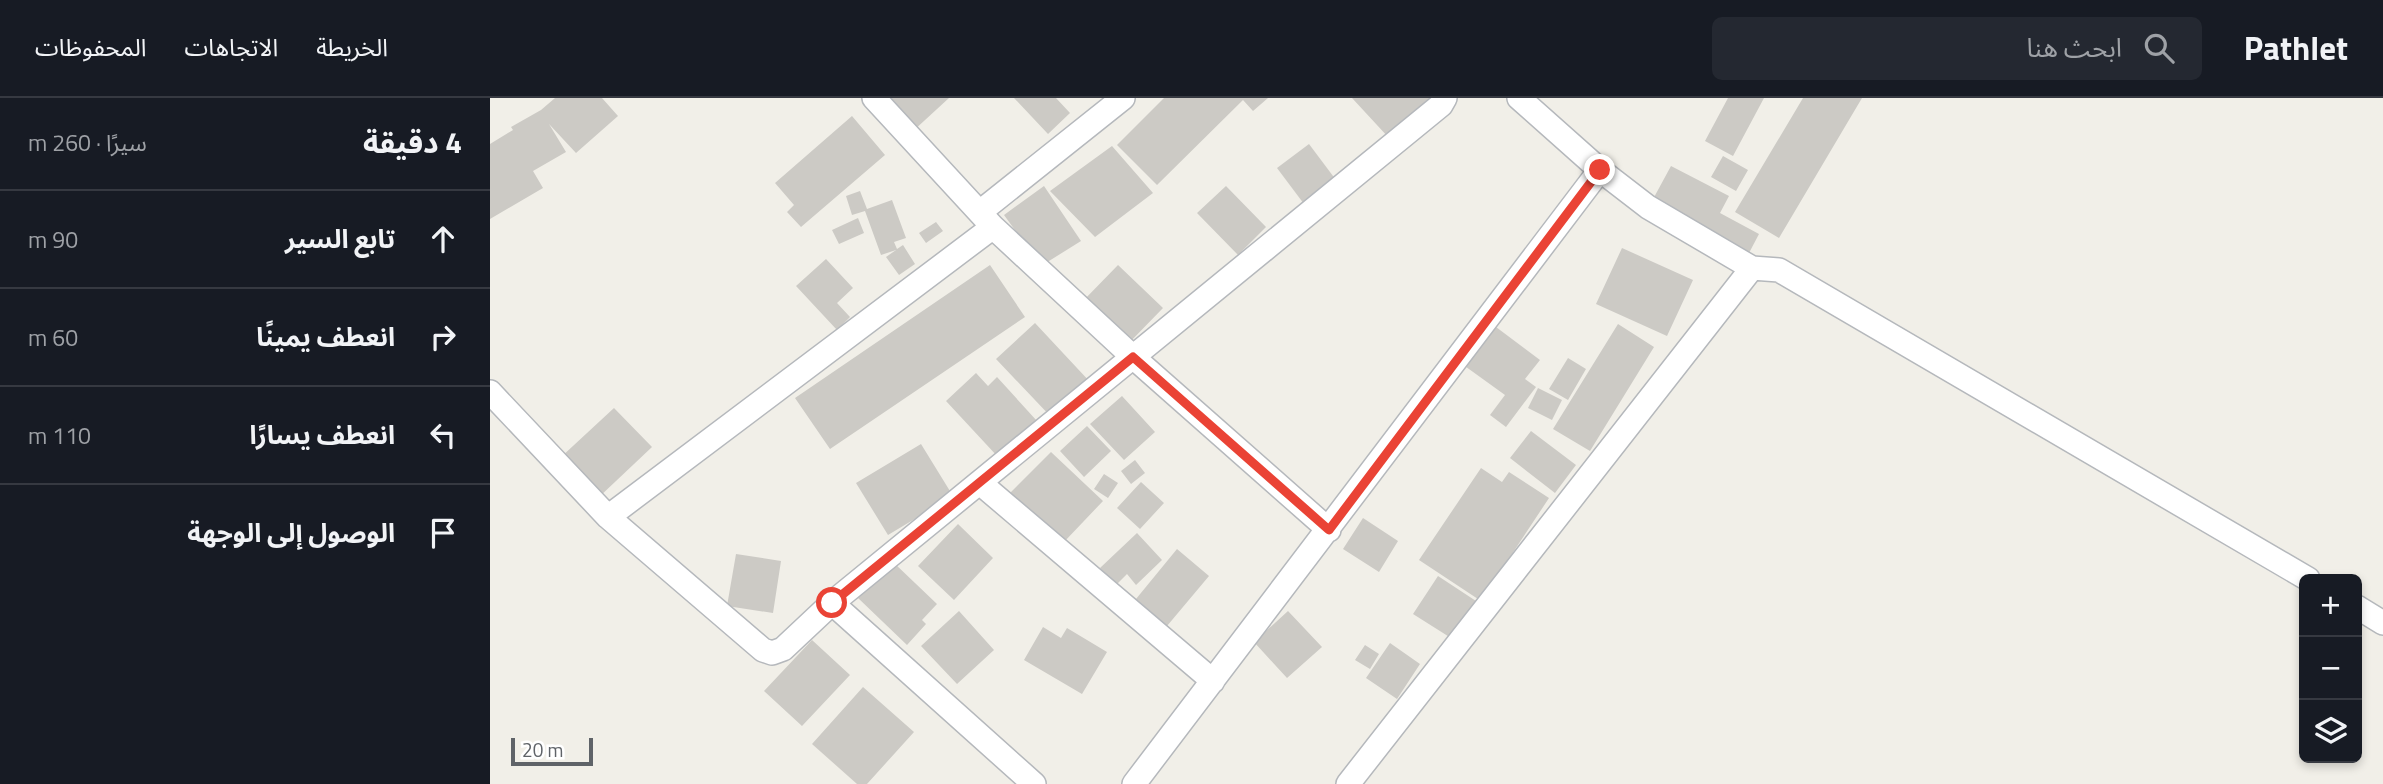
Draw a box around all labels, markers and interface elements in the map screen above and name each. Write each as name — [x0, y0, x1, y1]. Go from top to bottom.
search box — [1712, 17, 2202, 80]
text: Pathlet — [2244, 23, 2348, 73]
text: ابحث هنا — [2027, 28, 2122, 67]
text: المحفوظات — [35, 29, 146, 65]
text: الاتجاهات — [184, 29, 278, 65]
text: الخريطة — [316, 29, 388, 65]
icon: search — [2140, 29, 2178, 67]
text: 4 دقيقة — [363, 119, 462, 165]
text: سيرًا · 260 m — [28, 125, 147, 160]
route end — [1584, 154, 1615, 185]
text: تابع السير — [285, 219, 395, 258]
icon: ahead — [424, 220, 462, 258]
text: 90 m — [28, 222, 78, 257]
text: انعطف يمينًا — [256, 317, 395, 356]
icon: right — [424, 318, 462, 356]
text: 60 m — [28, 320, 78, 355]
text: انعطف يسارًا — [250, 415, 395, 454]
icon: left — [424, 416, 462, 454]
text: 110 m — [28, 418, 91, 453]
text: الوصول إلى الوجهة — [187, 513, 395, 552]
icon: arrive — [424, 514, 462, 552]
map controls — [2299, 574, 2362, 763]
button: + — [2299, 574, 2362, 637]
route start — [816, 587, 847, 618]
button: − — [2299, 637, 2362, 700]
button: layers — [2299, 700, 2362, 763]
scale bar — [511, 735, 593, 767]
text: 20 m — [522, 735, 563, 764]

